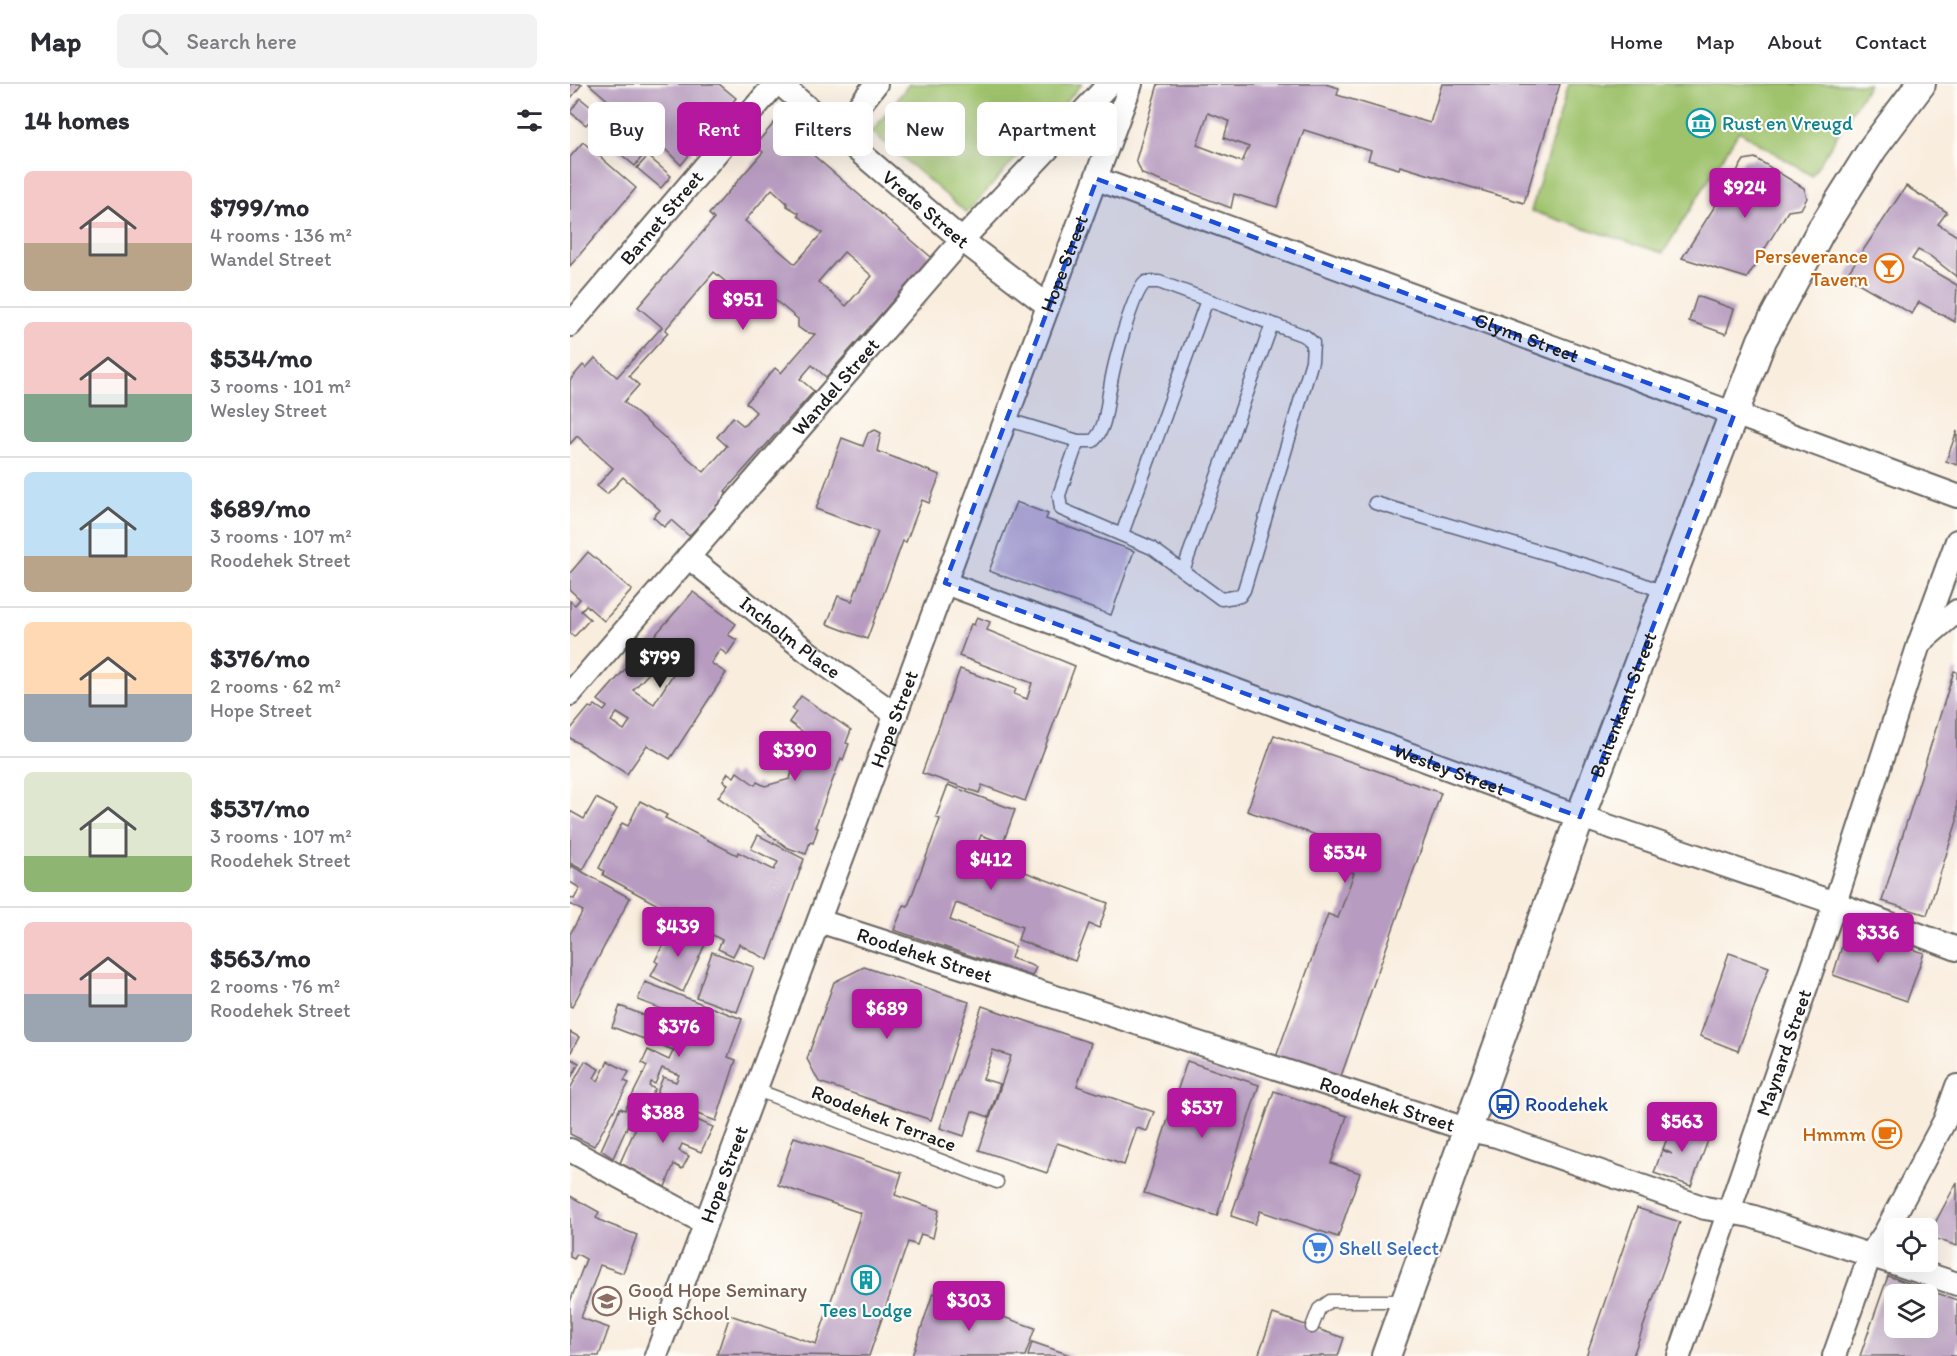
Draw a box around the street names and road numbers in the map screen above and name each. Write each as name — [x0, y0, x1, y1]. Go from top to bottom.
street label: Barnet Street — [614, 165, 708, 270]
street label: Vrede Street — [877, 165, 974, 253]
street label: Hope Street — [1035, 212, 1093, 316]
street label: Glynn Street — [1471, 307, 1582, 368]
street label: Wandel Street — [787, 333, 884, 441]
street label: Incholm Place — [735, 591, 845, 684]
street label: Buitenkant Street — [1584, 628, 1662, 781]
street label: Hope Street — [865, 667, 923, 771]
street label: Wesley Street — [1391, 738, 1509, 801]
street label: Roodehek Street — [854, 922, 995, 988]
street label: Maynard Street — [1751, 986, 1816, 1119]
street label: Roodehek Street — [1317, 1071, 1458, 1137]
street label: Roodehek Terrace — [808, 1079, 960, 1157]
street label: Hope Street — [695, 1122, 753, 1226]

